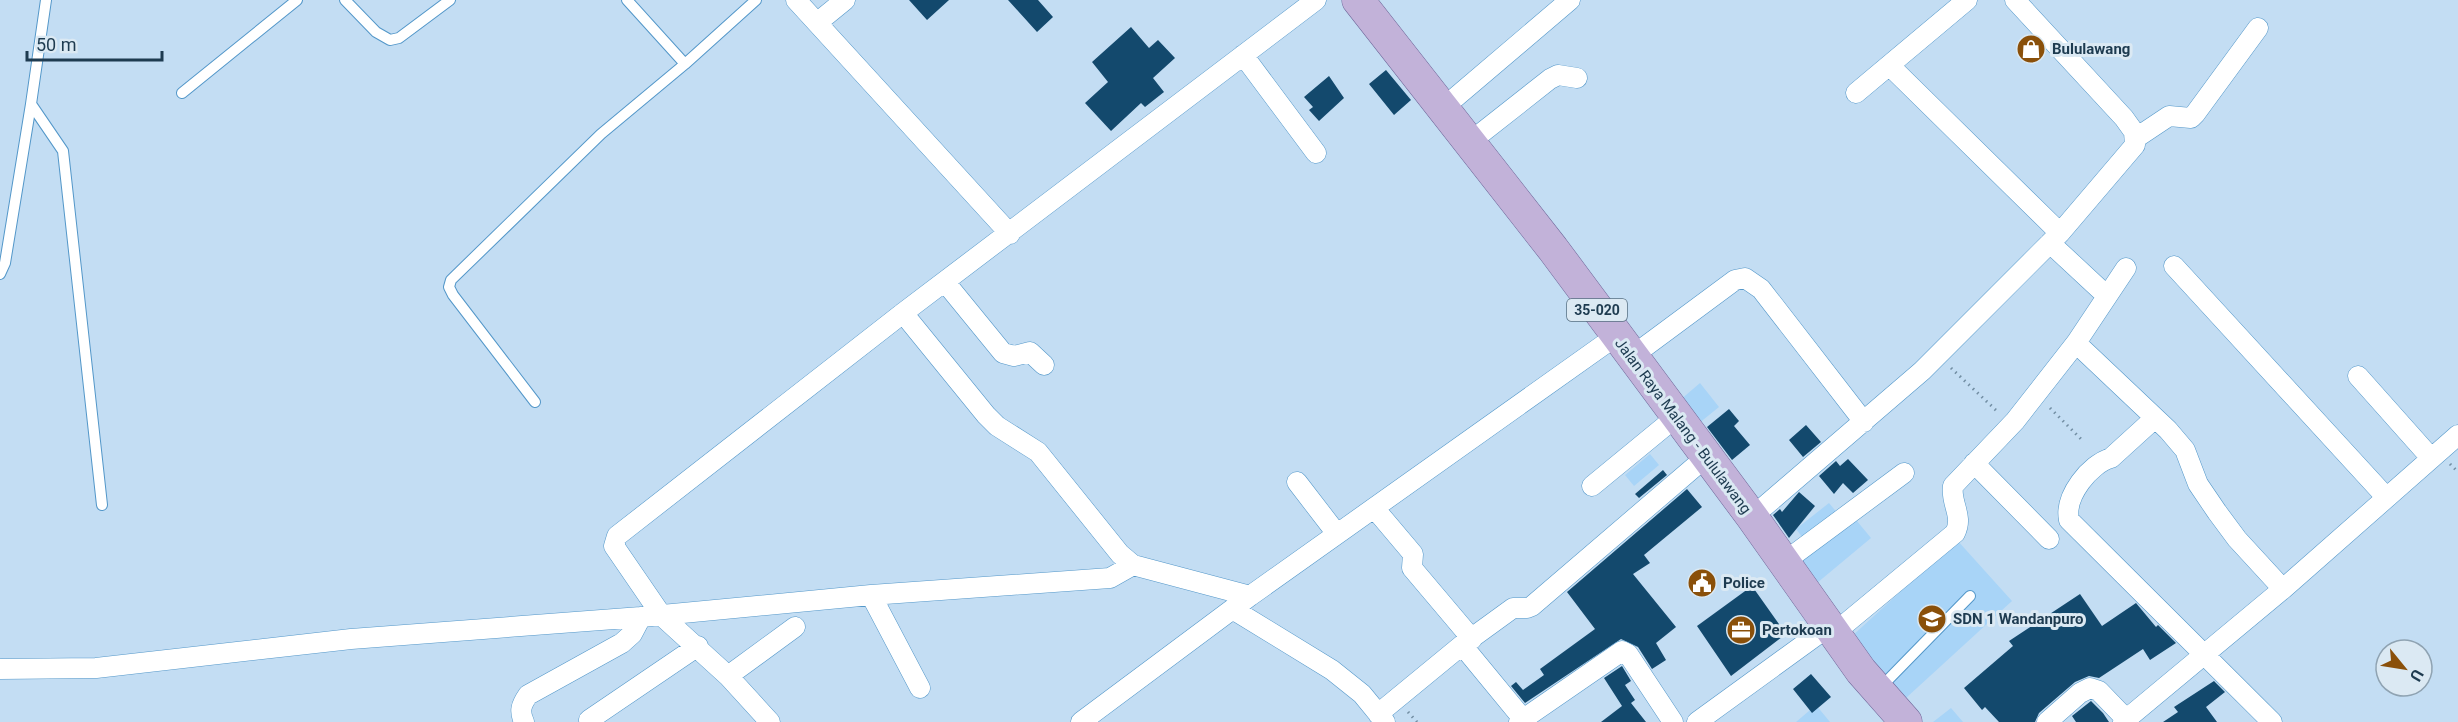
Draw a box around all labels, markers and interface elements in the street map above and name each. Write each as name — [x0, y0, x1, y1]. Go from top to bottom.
scale bar — [27, 24, 162, 62]
shop icon: Bululawang — [2015, 33, 2047, 65]
text: 50 m — [36, 34, 76, 55]
place label: Bululawang — [2052, 40, 2130, 58]
road number: 35-020 — [1567, 299, 1627, 321]
street label: Jalan Raya Malang - Bululawang — [1611, 335, 1755, 517]
public building icon: Police — [1686, 567, 1718, 599]
place label: Police — [1723, 574, 1765, 592]
school or university icon: SDN 1 Wandanpuro — [1916, 603, 1948, 635]
place label: SDN 1 Wandanpuro — [1953, 610, 2083, 628]
office icon: Pertokoan — [1725, 614, 1757, 646]
place label: Pertokoan — [1762, 621, 1832, 639]
north arrow — [2374, 638, 2434, 698]
text: U — [2406, 666, 2427, 685]

